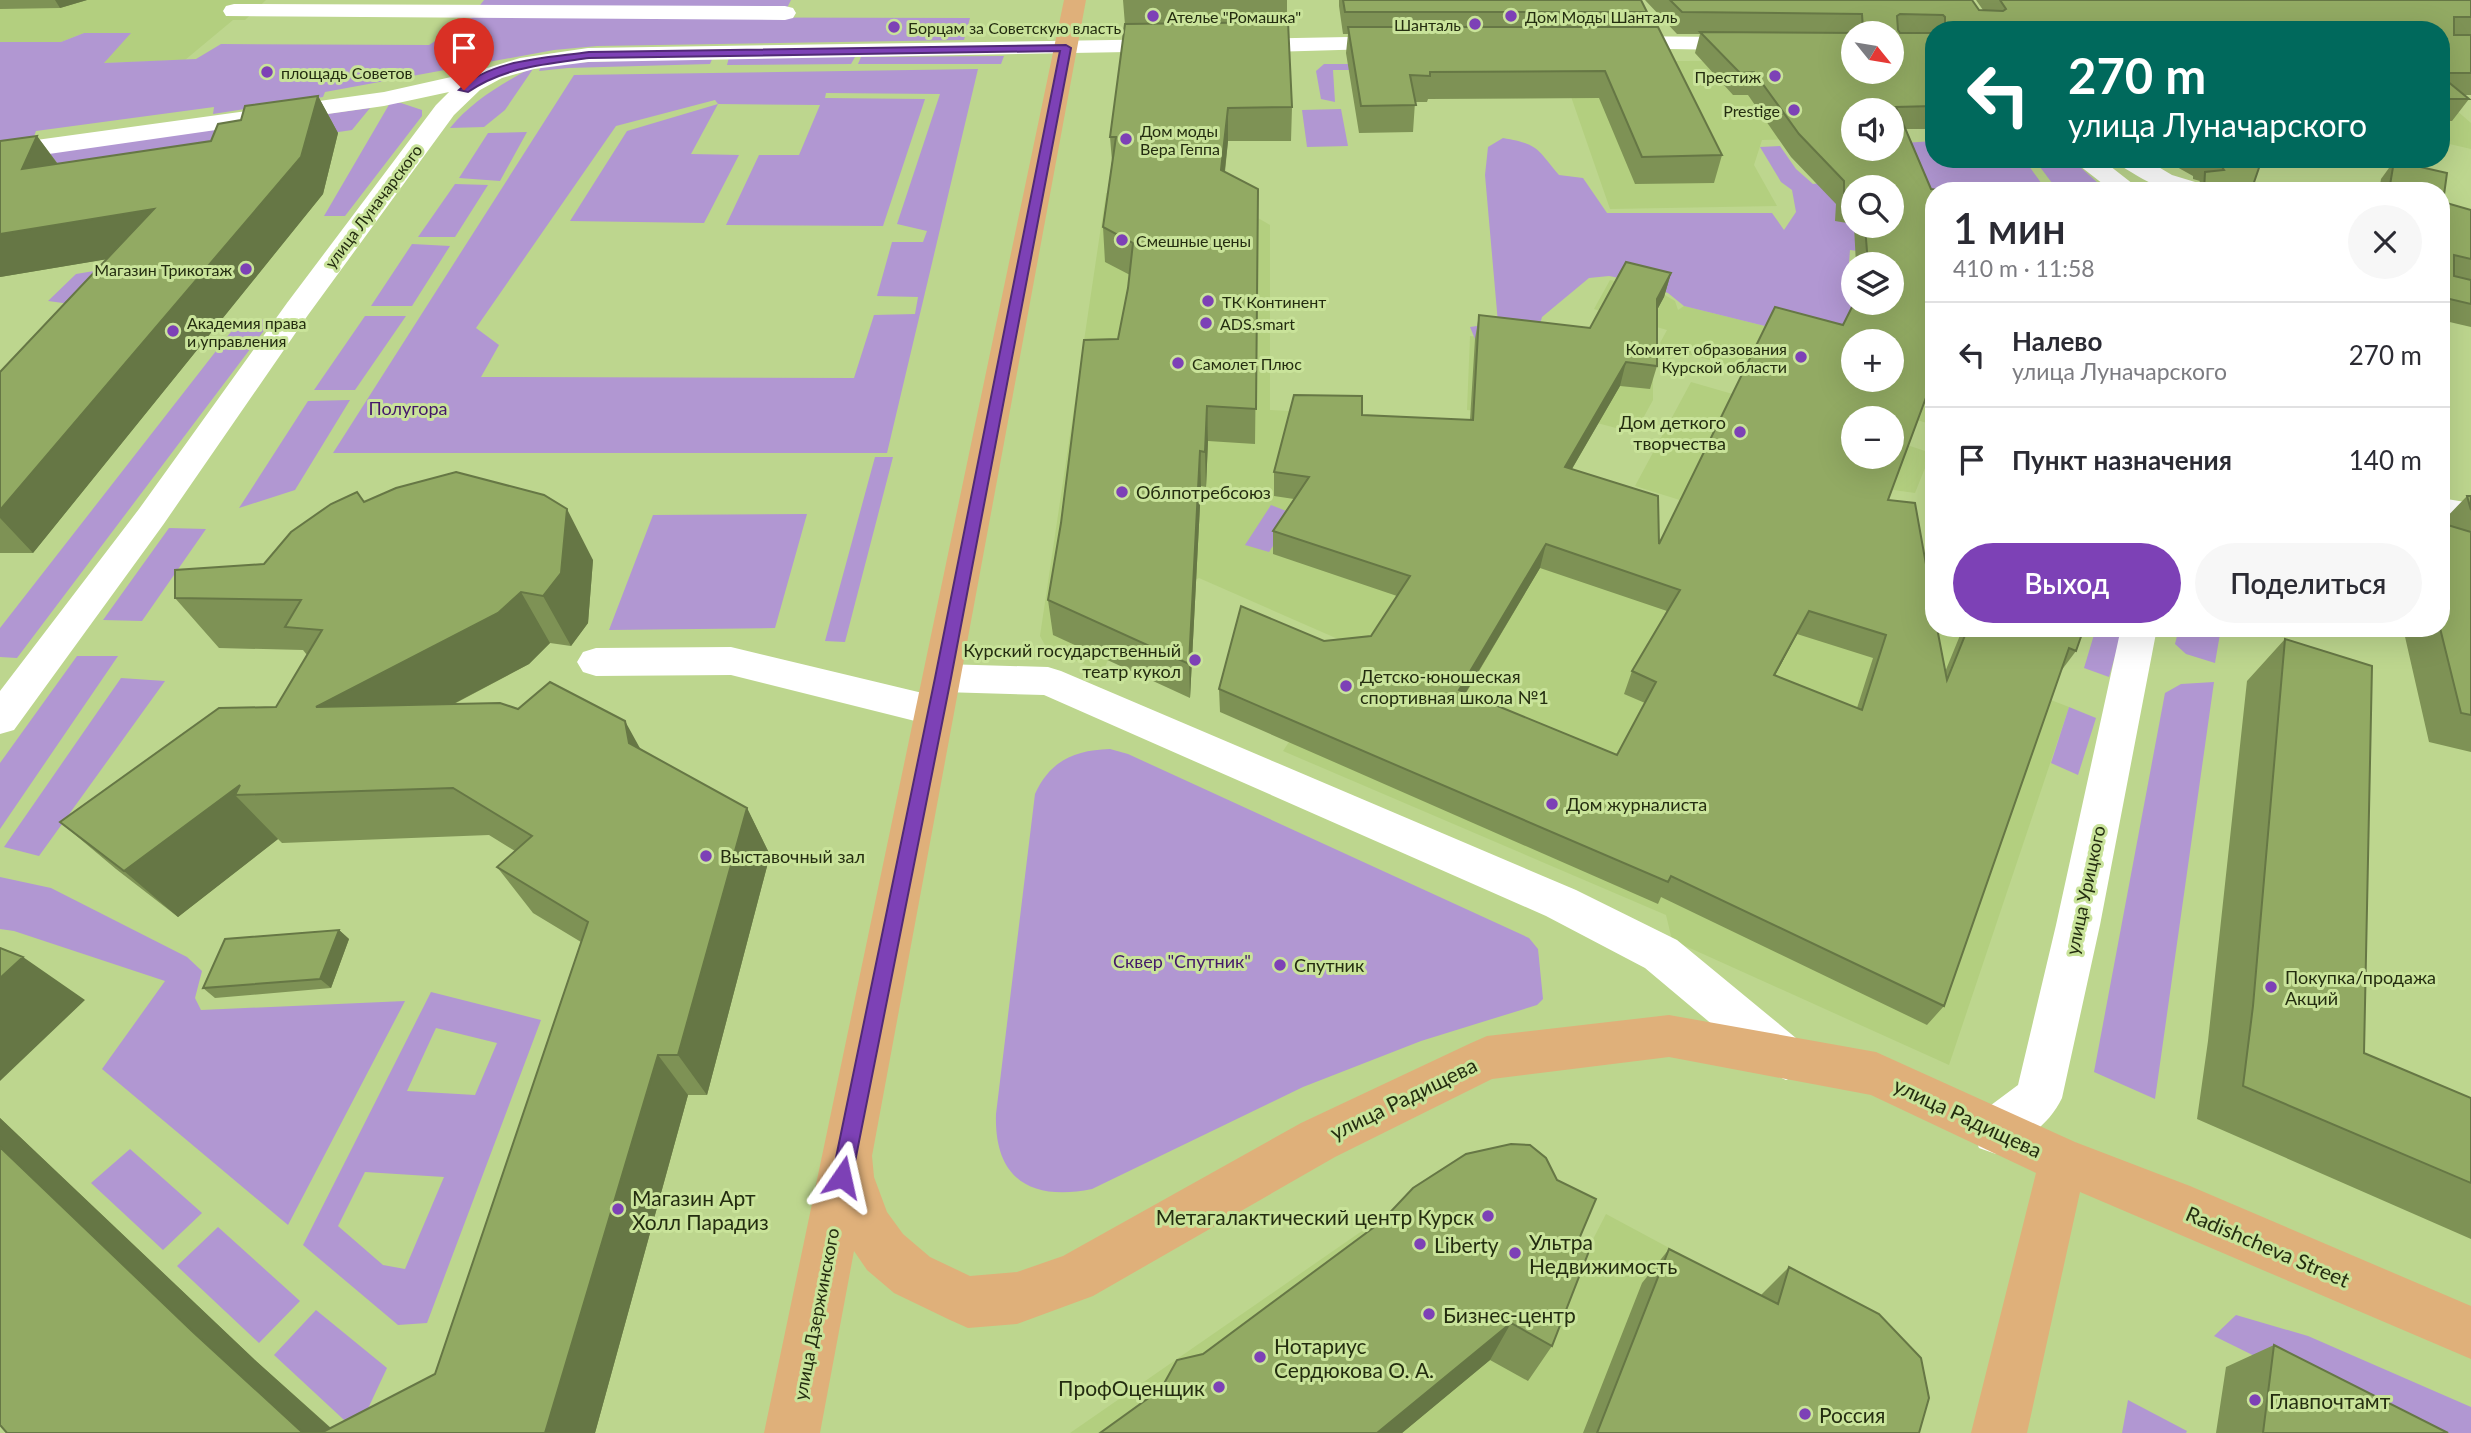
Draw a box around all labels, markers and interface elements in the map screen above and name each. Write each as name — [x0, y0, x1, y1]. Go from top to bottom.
place label: Ателье "Ромашка" — [1167, 7, 1301, 26]
place label: Дом Моды Шанталь — [1525, 7, 1678, 26]
marker: Ателье "Ромашка" — [1145, 8, 1161, 24]
marker: Дом Моды Шанталь — [1503, 8, 1519, 24]
place label: Шанталь — [1394, 15, 1461, 34]
marker: Шанталь — [1467, 16, 1483, 32]
pin — [434, 18, 494, 90]
place label: Борцам за Советскую власть — [908, 18, 1122, 37]
marker: Борцам за Советскую власть — [886, 19, 902, 35]
north arrow — [1841, 21, 1904, 84]
map controls — [1841, 21, 1904, 469]
icon: arrive — [445, 29, 483, 67]
text: 270 m — [2068, 46, 2206, 104]
icon: left — [1953, 49, 2044, 140]
place label: площадь Советов — [281, 63, 413, 82]
marker: площадь Советов — [259, 64, 275, 80]
place label: Престиж — [1694, 67, 1761, 86]
marker: Престиж — [1767, 68, 1783, 84]
button: sound — [1841, 98, 1904, 161]
place label: Prestige — [1723, 101, 1780, 120]
marker: Prestige — [1786, 102, 1802, 118]
text: улица Луначарского — [2068, 105, 2367, 144]
place label: Дом моды Вера Геппа — [1140, 121, 1220, 158]
marker: Дом моды Вера Геппа — [1118, 131, 1134, 147]
street label: улица Луначарского — [320, 141, 426, 271]
button: search — [1841, 175, 1904, 238]
text: 1 мин — [1953, 203, 2066, 253]
button: close — [2348, 205, 2422, 279]
place label: Смешные цены — [1136, 231, 1251, 250]
marker: Смешные цены — [1114, 232, 1130, 248]
button: layers — [1841, 252, 1904, 315]
text: 410 m · 11:58 — [1953, 254, 2095, 282]
place label: Магазин Трикотаж — [94, 260, 232, 279]
marker: Магазин Трикотаж — [238, 261, 254, 277]
place label: ТК Континент — [1222, 292, 1326, 311]
marker: ТК Континент — [1200, 293, 1216, 309]
place label: Академия права и управления — [187, 313, 307, 350]
place label: ADS.smart — [1220, 314, 1295, 333]
marker: ADS.smart — [1198, 315, 1214, 331]
marker: Академия права и управления — [165, 323, 181, 339]
text: Налево — [2012, 325, 2102, 357]
button: + — [1841, 329, 1904, 392]
icon: left — [1953, 336, 1991, 374]
place label: Комитет образования Курской области — [1625, 339, 1787, 376]
text: 270 m — [2349, 339, 2422, 371]
marker: Комитет образования Курской области — [1793, 349, 1809, 365]
place label: Самолет Плюс — [1192, 354, 1302, 373]
marker: Самолет Плюс — [1170, 355, 1186, 371]
text: улица Луначарского — [2012, 357, 2227, 385]
park label: Полугора — [369, 397, 447, 419]
button: − — [1841, 406, 1904, 469]
place label: Дом деткого творчества — [1619, 411, 1726, 454]
marker: Дом деткого творчества — [1732, 424, 1748, 440]
icon: arrive — [1953, 441, 1991, 479]
text: Пункт назначения — [2012, 444, 2232, 476]
text: 140 m — [2349, 444, 2422, 476]
place label: Облпотребсоюз — [1136, 481, 1271, 503]
marker: Облпотребсоюз — [1114, 484, 1130, 500]
button: Выход — [1953, 543, 2181, 623]
button: Поделиться — [2195, 543, 2422, 623]
place label: Курский государственный театр кукол — [963, 639, 1181, 682]
marker: Курский государственный театр кукол — [1187, 652, 1203, 668]
place label: Детско-юношеская спортивная школа №1 — [1360, 665, 1549, 708]
marker: Детско-юношеская спортивная школа №1 — [1338, 678, 1354, 694]
place label: Дом журналиста — [1566, 793, 1707, 815]
marker: Дом журналиста — [1544, 796, 1560, 812]
street label: улица Урицкого — [2061, 823, 2109, 957]
place label: Выставочный зал — [720, 845, 865, 867]
marker: Выставочный зал — [698, 848, 714, 864]
park label: Сквер "Спутник" — [1113, 950, 1251, 972]
place label: Спутник — [1294, 954, 1365, 976]
marker: Спутник — [1272, 957, 1288, 973]
place label: Покупка/продажа Акций — [2285, 966, 2436, 1009]
marker: Покупка/продажа Акций — [2263, 979, 2279, 995]
street label: улица Радищева — [1325, 1052, 1481, 1144]
street label: улица Радищева — [1890, 1072, 2046, 1162]
position arrow — [805, 1140, 879, 1214]
place label: Магазин Арт Холл Парадиз — [632, 1185, 769, 1234]
street label: Radishcheva Street — [2182, 1200, 2354, 1292]
marker: Магазин Арт Холл Парадиз — [610, 1201, 626, 1217]
place label: Метагалактический центр Курск — [1156, 1204, 1474, 1229]
marker: Метагалактический центр Курск — [1480, 1208, 1496, 1224]
street label: улица Дзержинского — [789, 1226, 843, 1402]
place label: Ультра Недвижимость — [1529, 1229, 1677, 1278]
place label: Liberty — [1434, 1232, 1499, 1257]
marker: Liberty — [1412, 1236, 1428, 1252]
marker: Ультра Недвижимость — [1507, 1245, 1523, 1261]
place label: Бизнес-центр — [1443, 1302, 1576, 1327]
marker: Бизнес-центр — [1421, 1306, 1437, 1322]
place label: Нотариус Сердюкова О. А. — [1274, 1333, 1434, 1382]
marker: Нотариус Сердюкова О. А. — [1252, 1349, 1268, 1365]
place label: ПрофОценщик — [1058, 1375, 1205, 1400]
marker: ПрофОценщик — [1211, 1379, 1227, 1395]
place label: Главпочтамт — [2269, 1388, 2391, 1413]
marker: Главпочтамт — [2247, 1392, 2263, 1408]
place label: Россия — [1819, 1402, 1885, 1427]
marker: Россия — [1797, 1406, 1813, 1422]

